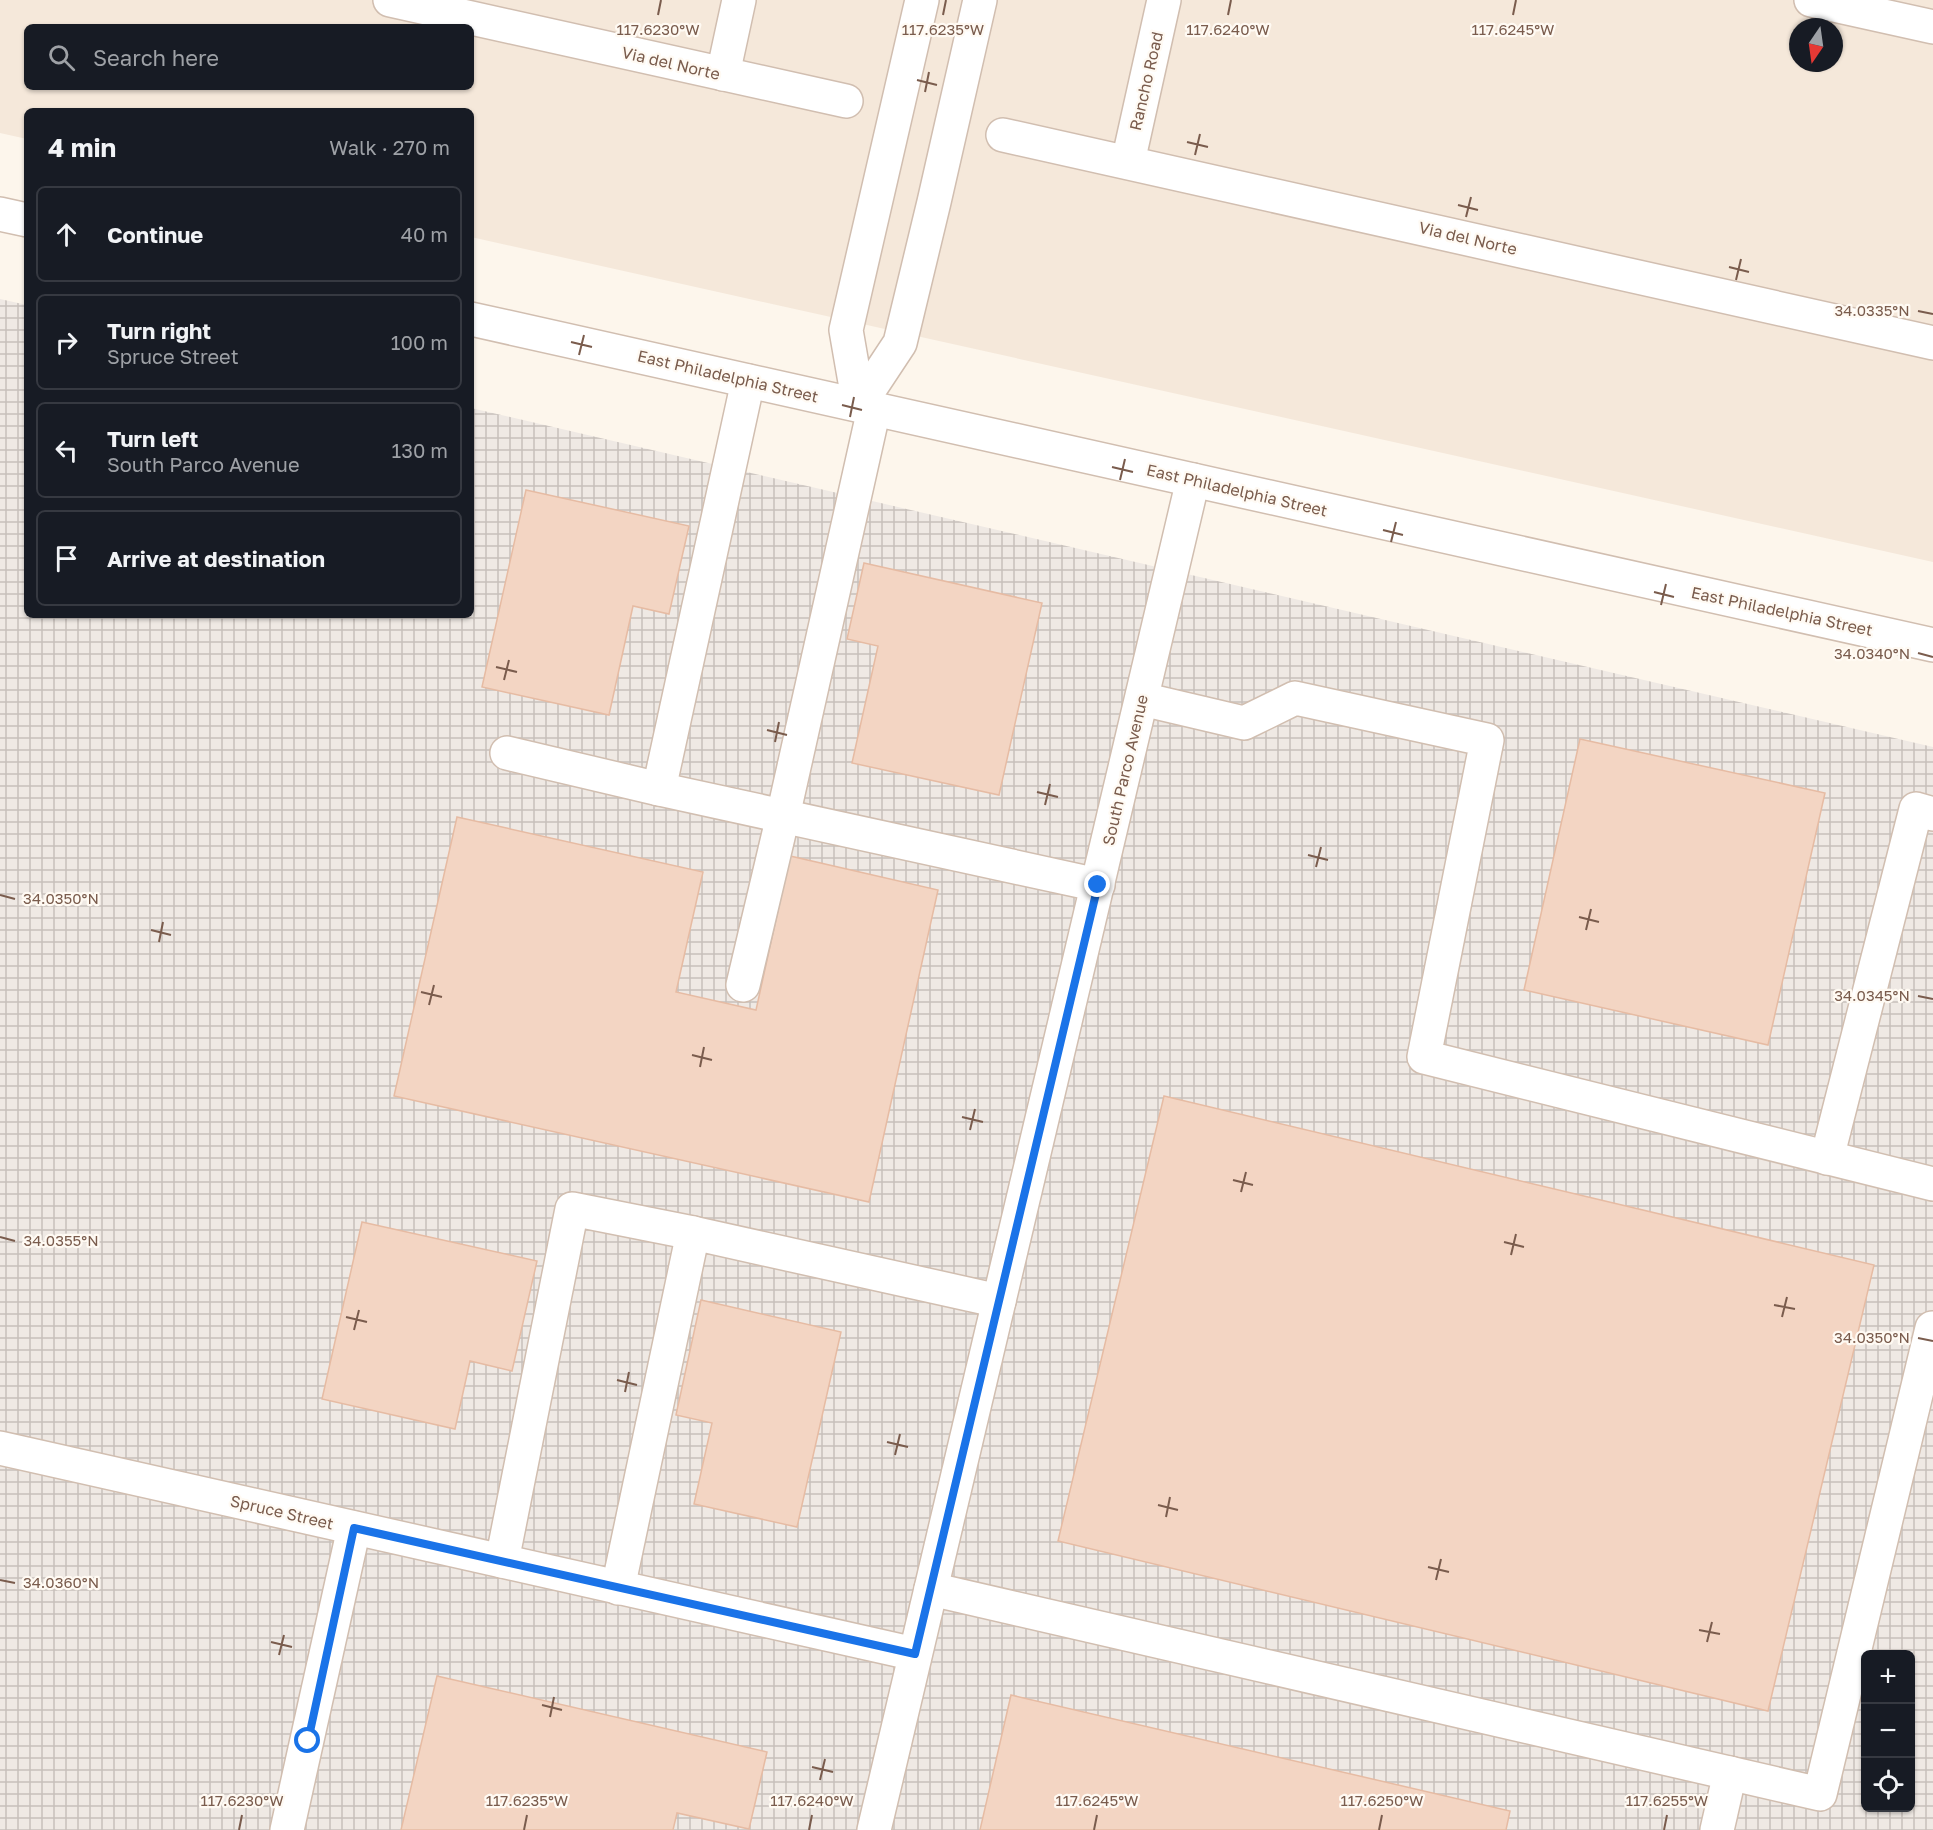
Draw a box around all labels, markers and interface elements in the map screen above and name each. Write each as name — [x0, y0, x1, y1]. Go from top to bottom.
north arrow — [1789, 18, 1843, 72]
text: 117.6230°W — [616, 20, 700, 38]
text: 117.6235°W — [902, 20, 984, 38]
text: 117.6240°W — [1186, 20, 1270, 38]
text: 117.6245°W — [1472, 20, 1554, 38]
search box — [24, 24, 474, 90]
street label: Rancho Road — [1125, 30, 1167, 132]
icon: search — [45, 41, 78, 74]
street label: Via del Norte — [620, 42, 722, 84]
text: Search here — [93, 44, 219, 71]
text: 4 min — [48, 132, 116, 163]
text: Walk · 270 m — [329, 135, 450, 159]
street label: Via del Norte — [1417, 217, 1519, 259]
icon: ahead — [50, 218, 83, 251]
text: Continue — [107, 221, 203, 248]
text: 40 m — [401, 222, 448, 246]
text: 34.0335°N — [1834, 301, 1910, 319]
text: Turn right — [107, 317, 211, 344]
icon: right — [50, 326, 83, 359]
text: 100 m — [391, 330, 448, 354]
text: Spruce Street — [107, 344, 239, 368]
street label: East Philadelphia Street — [636, 345, 820, 407]
text: Turn left — [107, 425, 198, 452]
icon: left — [50, 434, 83, 467]
text: 130 m — [392, 438, 448, 462]
text: South Parco Avenue — [107, 452, 300, 476]
street label: East Philadelphia Street — [1145, 459, 1329, 521]
icon: arrive — [50, 542, 83, 575]
text: Arrive at destination — [107, 545, 325, 572]
street label: East Philadelphia Street — [1689, 582, 1875, 640]
text: 34.0340°N — [1834, 644, 1910, 662]
street label: South Parco Avenue — [1098, 693, 1152, 847]
route end — [1084, 871, 1110, 897]
text: 34.0350°N — [23, 889, 99, 907]
text: 34.0345°N — [1834, 986, 1910, 1004]
text: 34.0355°N — [23, 1231, 99, 1249]
text: 34.0350°N — [1834, 1328, 1910, 1346]
street label: Spruce Street — [228, 1490, 336, 1534]
text: 34.0360°N — [23, 1573, 99, 1591]
map controls — [1861, 1650, 1915, 1812]
button: + — [1861, 1650, 1915, 1704]
button: − — [1861, 1704, 1915, 1758]
route start — [294, 1727, 320, 1753]
button: locate — [1861, 1758, 1915, 1812]
text: 117.6230°W — [200, 1791, 284, 1809]
text: 117.6235°W — [486, 1791, 568, 1809]
text: 117.6240°W — [770, 1791, 854, 1809]
text: 117.6245°W — [1056, 1791, 1138, 1809]
text: 117.6250°W — [1340, 1791, 1424, 1809]
text: 117.6255°W — [1626, 1791, 1708, 1809]

